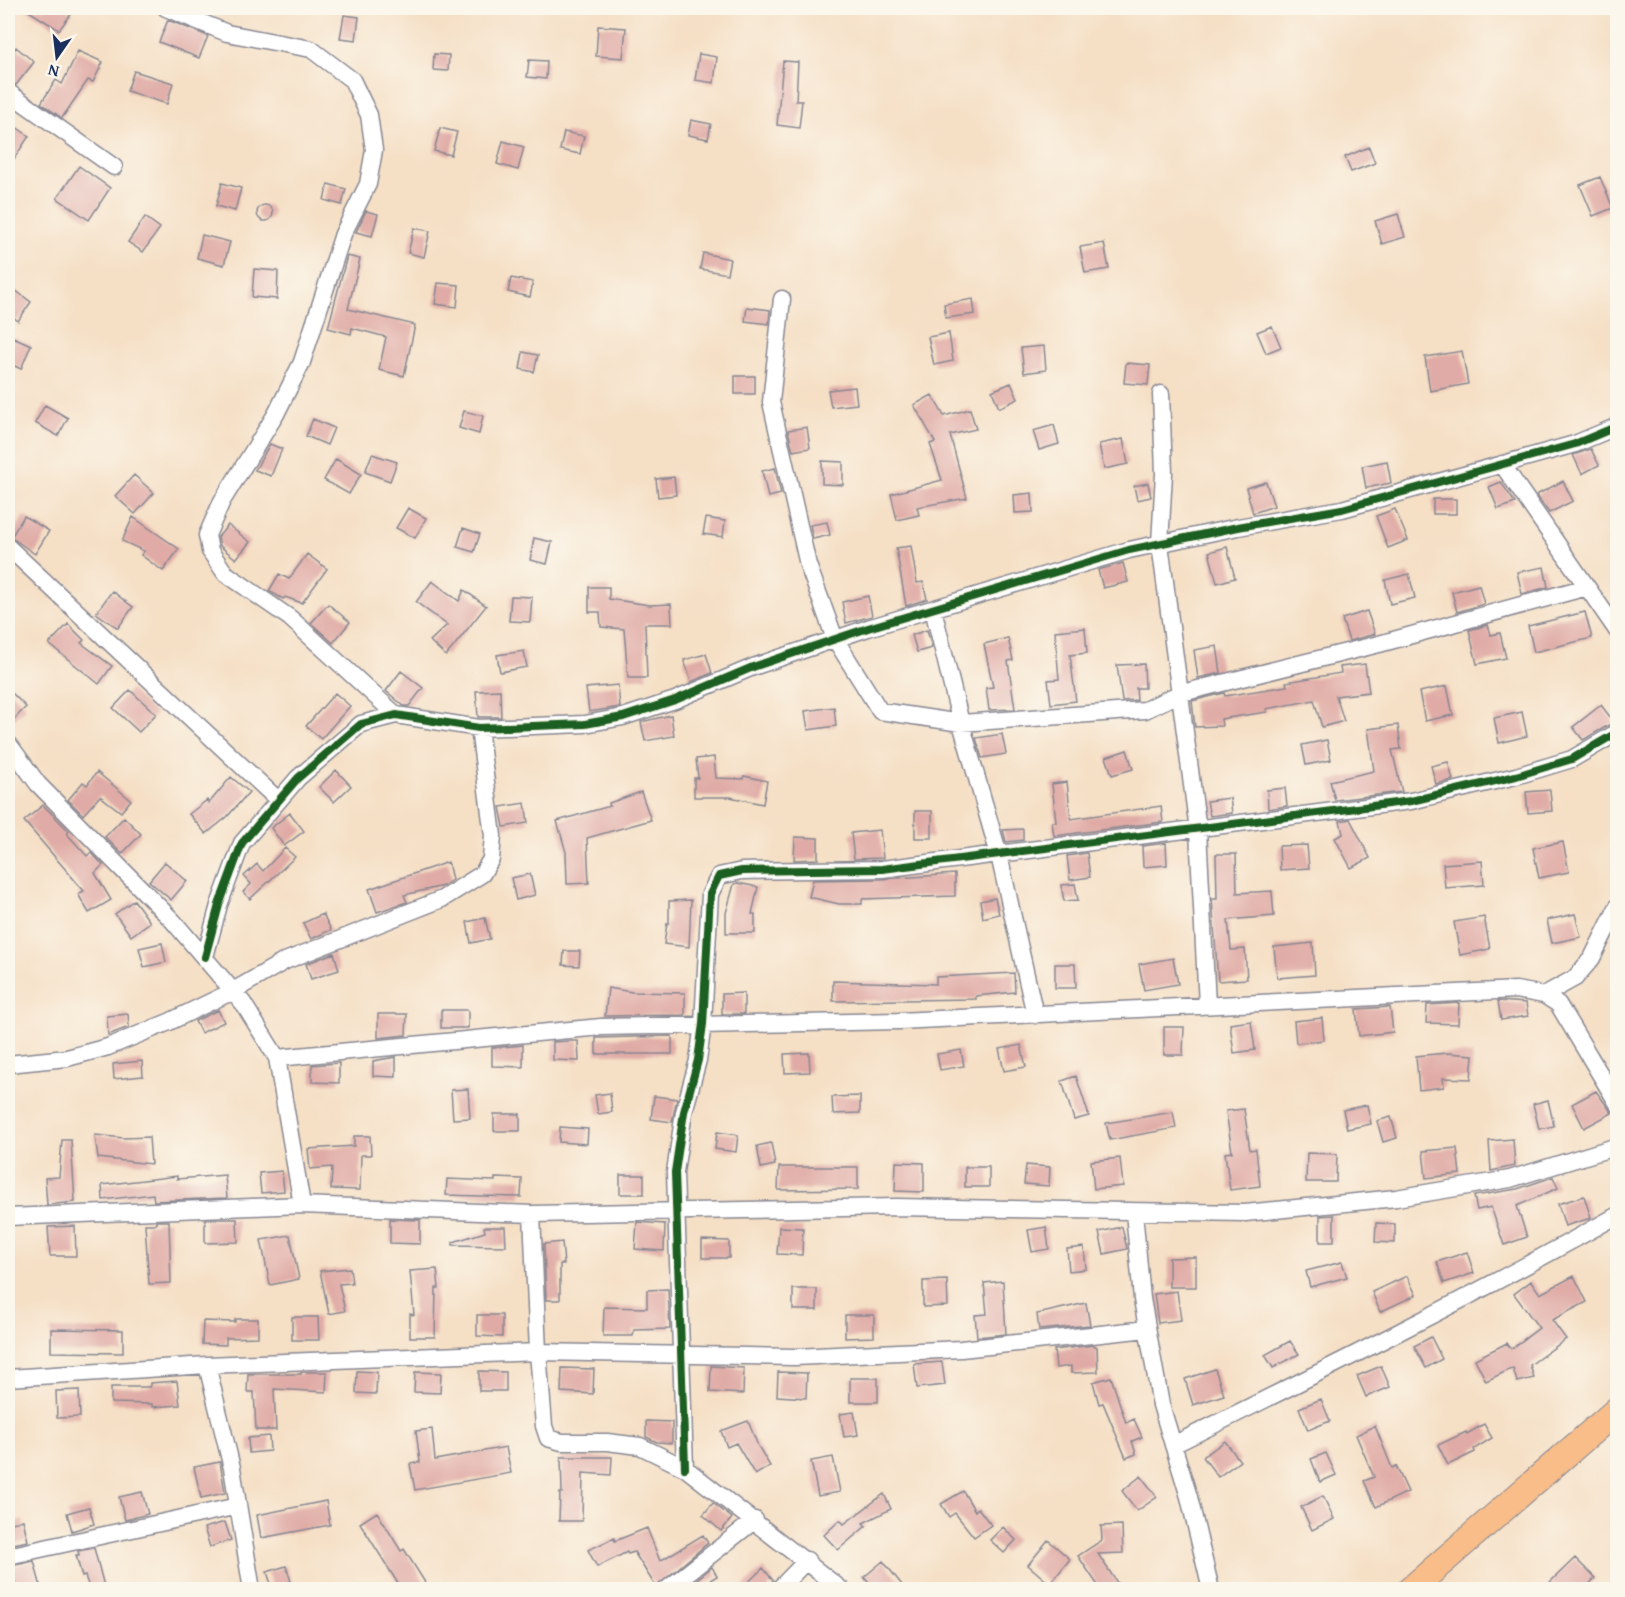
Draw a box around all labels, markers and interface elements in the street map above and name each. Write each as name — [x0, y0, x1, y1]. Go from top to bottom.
north arrow — [27, 27, 87, 87]
text: N — [45, 59, 61, 84]

